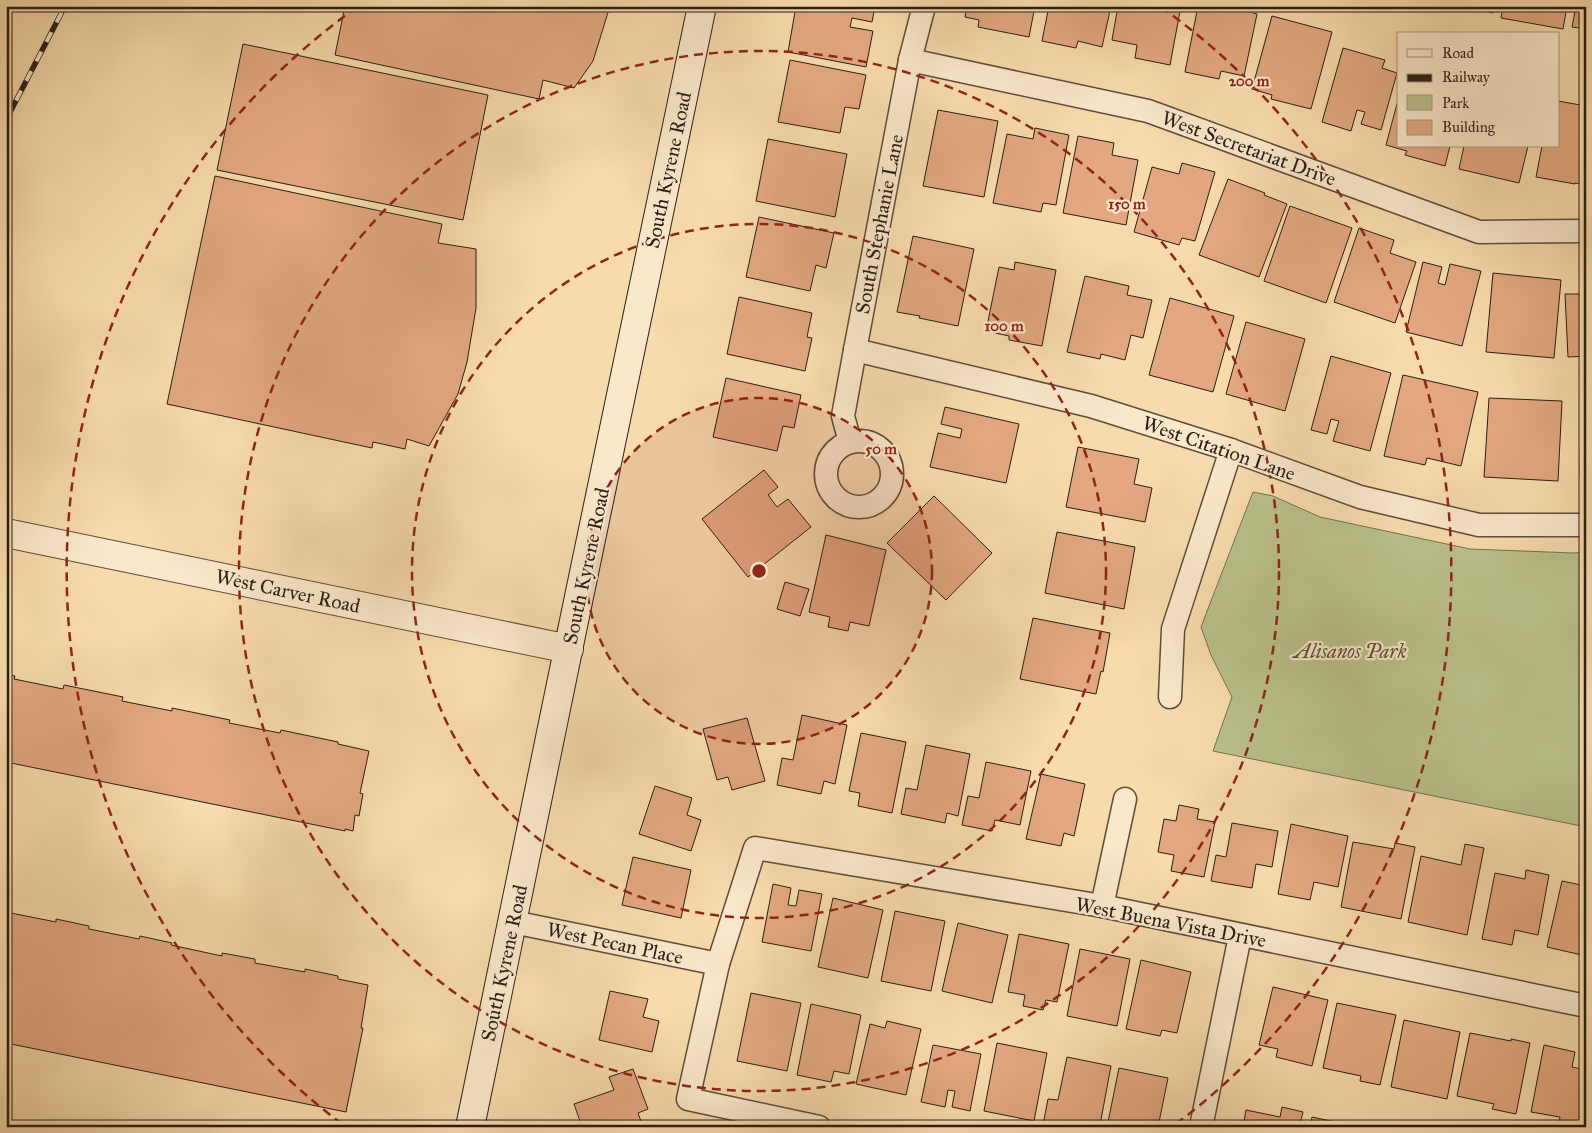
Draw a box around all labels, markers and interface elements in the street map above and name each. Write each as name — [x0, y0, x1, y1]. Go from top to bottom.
legend — [1397, 32, 1560, 148]
text: Road — [1442, 44, 1474, 62]
text: Railway — [1442, 68, 1491, 86]
text: 200 m — [1229, 72, 1270, 90]
street label: South Kyrene Road — [640, 89, 696, 251]
text: Park — [1442, 94, 1469, 112]
street label: West Secretariat Drive — [1159, 105, 1339, 191]
text: Building — [1442, 118, 1496, 136]
street label: South Stephanie Lane — [850, 132, 908, 316]
text: 150 m — [1108, 195, 1146, 213]
text: 100 m — [984, 317, 1024, 335]
street label: West Citation Lane — [1139, 411, 1299, 485]
text: 50 m — [865, 440, 897, 458]
street label: South Kyrene Road — [558, 485, 614, 647]
centre of rings — [750, 562, 768, 580]
street label: West Carver Road — [214, 564, 362, 618]
park label: Alisanos Park — [1291, 639, 1407, 663]
street label: South Kyrene Road — [476, 882, 532, 1044]
street label: West Buena Vista Drive — [1074, 892, 1268, 952]
street label: West Pecan Place — [545, 917, 685, 969]

